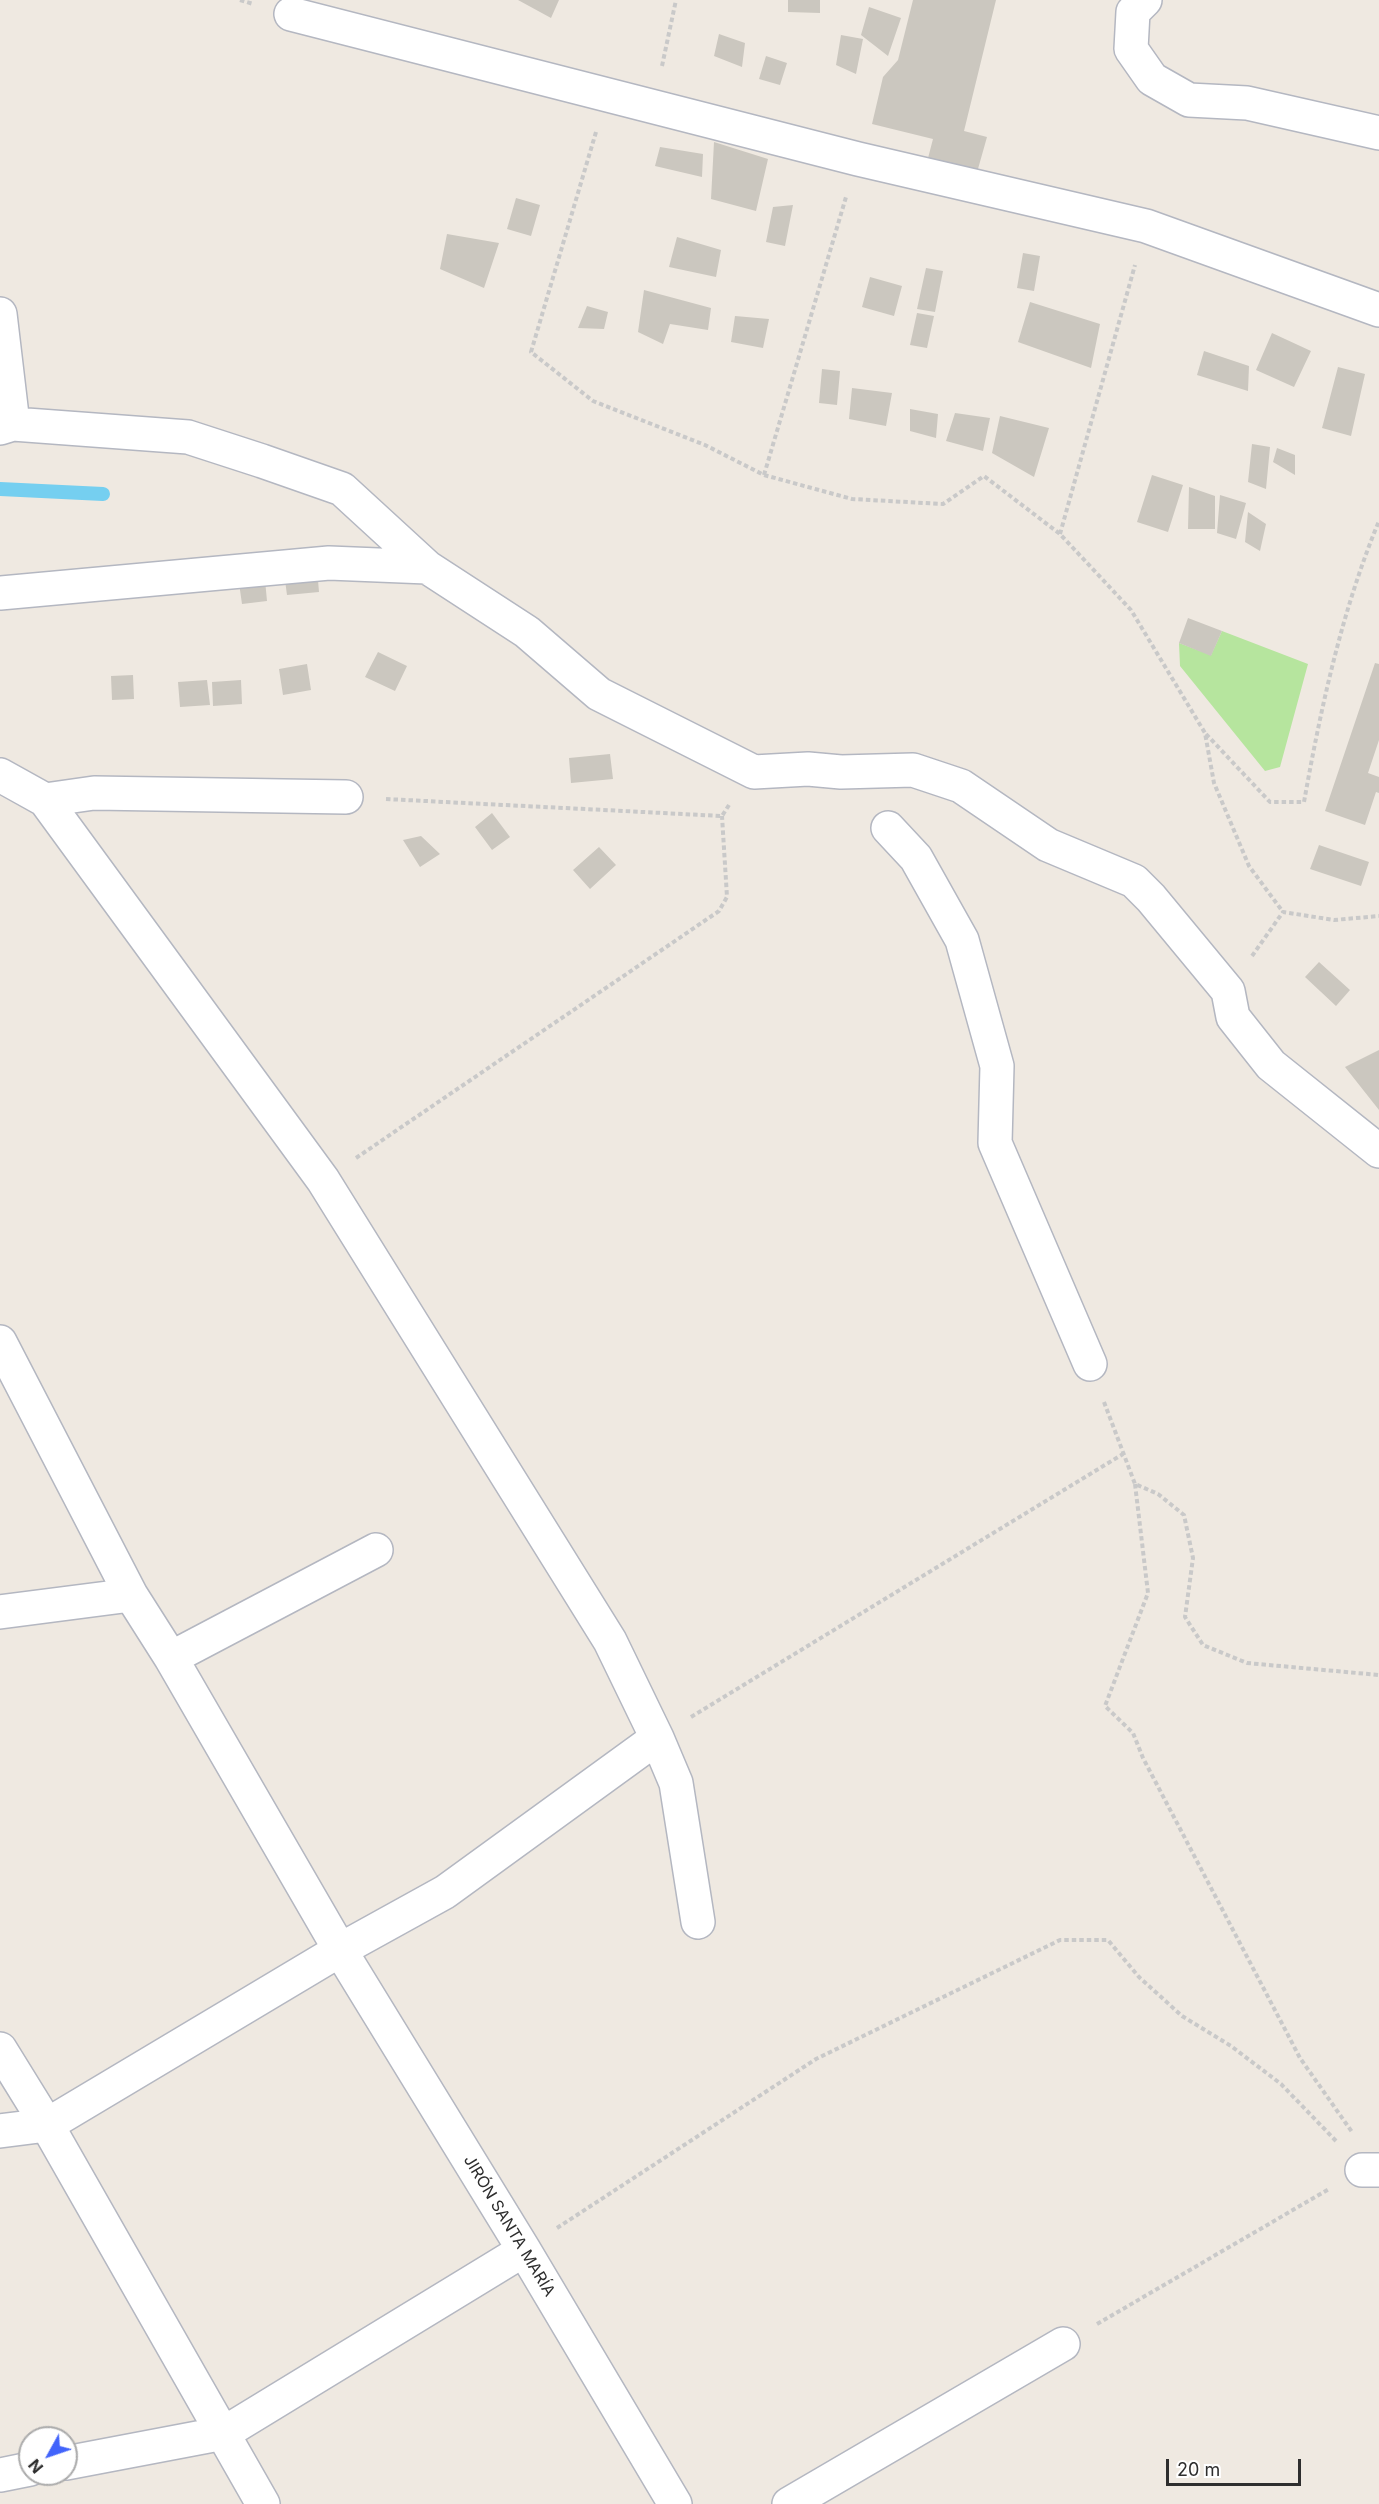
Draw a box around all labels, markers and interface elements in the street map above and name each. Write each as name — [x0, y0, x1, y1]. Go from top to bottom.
street label: JIRÓN SANTA MARÍA — [459, 2152, 559, 2300]
north arrow — [18, 2426, 78, 2486]
scale bar — [1169, 2447, 1304, 2485]
text: N — [24, 2455, 47, 2477]
text: 20 m — [1177, 2459, 1220, 2480]

